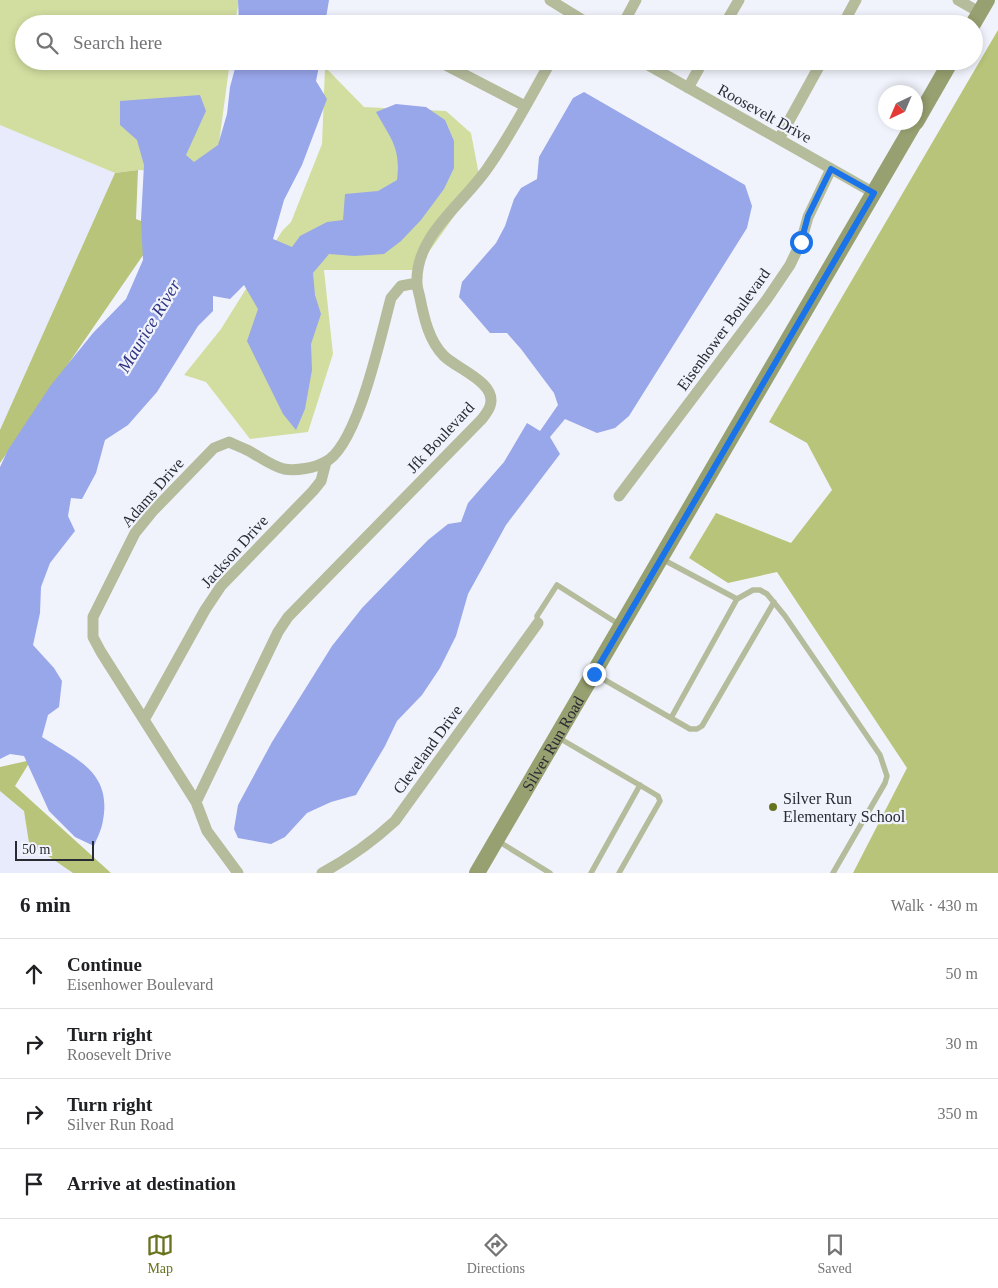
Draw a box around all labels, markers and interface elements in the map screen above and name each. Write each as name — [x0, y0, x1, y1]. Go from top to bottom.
search box — [15, 15, 983, 70]
icon: search — [33, 29, 61, 57]
text: Search here — [73, 32, 162, 53]
street label: Roosevelt Drive — [715, 81, 815, 146]
north arrow — [878, 85, 923, 130]
route start — [790, 231, 813, 254]
street label: Eisenhower Boulevard — [674, 265, 773, 393]
water label: Maurice River — [113, 275, 185, 377]
street label: Jfk Boulevard — [403, 399, 477, 476]
street label: Adams Drive — [118, 454, 187, 530]
street label: Jackson Drive — [198, 512, 271, 591]
route end — [583, 663, 606, 686]
street label: Silver Run Road — [519, 693, 587, 794]
street label: Cleveland Drive — [390, 702, 465, 797]
place label: Silver Run Elementary School — [783, 790, 906, 826]
marker: Silver Run Elementary School — [767, 801, 779, 813]
scale bar — [15, 838, 94, 861]
text: 50 m — [22, 842, 50, 857]
text: 6 min — [20, 893, 71, 917]
text: Walk · 430 m — [891, 897, 978, 914]
text: Continue — [67, 954, 142, 975]
icon: ahead — [20, 960, 48, 988]
text: 50 m — [946, 965, 978, 982]
text: Eisenhower Boulevard — [67, 976, 213, 993]
text: Turn right — [67, 1024, 152, 1045]
icon: right — [20, 1030, 48, 1058]
text: 30 m — [946, 1035, 978, 1052]
text: Roosevelt Drive — [67, 1046, 171, 1063]
text: Turn right — [67, 1094, 152, 1115]
icon: right — [20, 1100, 48, 1128]
text: 350 m — [938, 1105, 978, 1122]
text: Silver Run Road — [67, 1116, 174, 1133]
icon: arrive — [20, 1170, 48, 1198]
text: Arrive at destination — [67, 1173, 236, 1194]
tab: Map — [146, 1231, 174, 1277]
tab: Directions — [467, 1231, 525, 1277]
tab: Saved — [818, 1231, 852, 1277]

